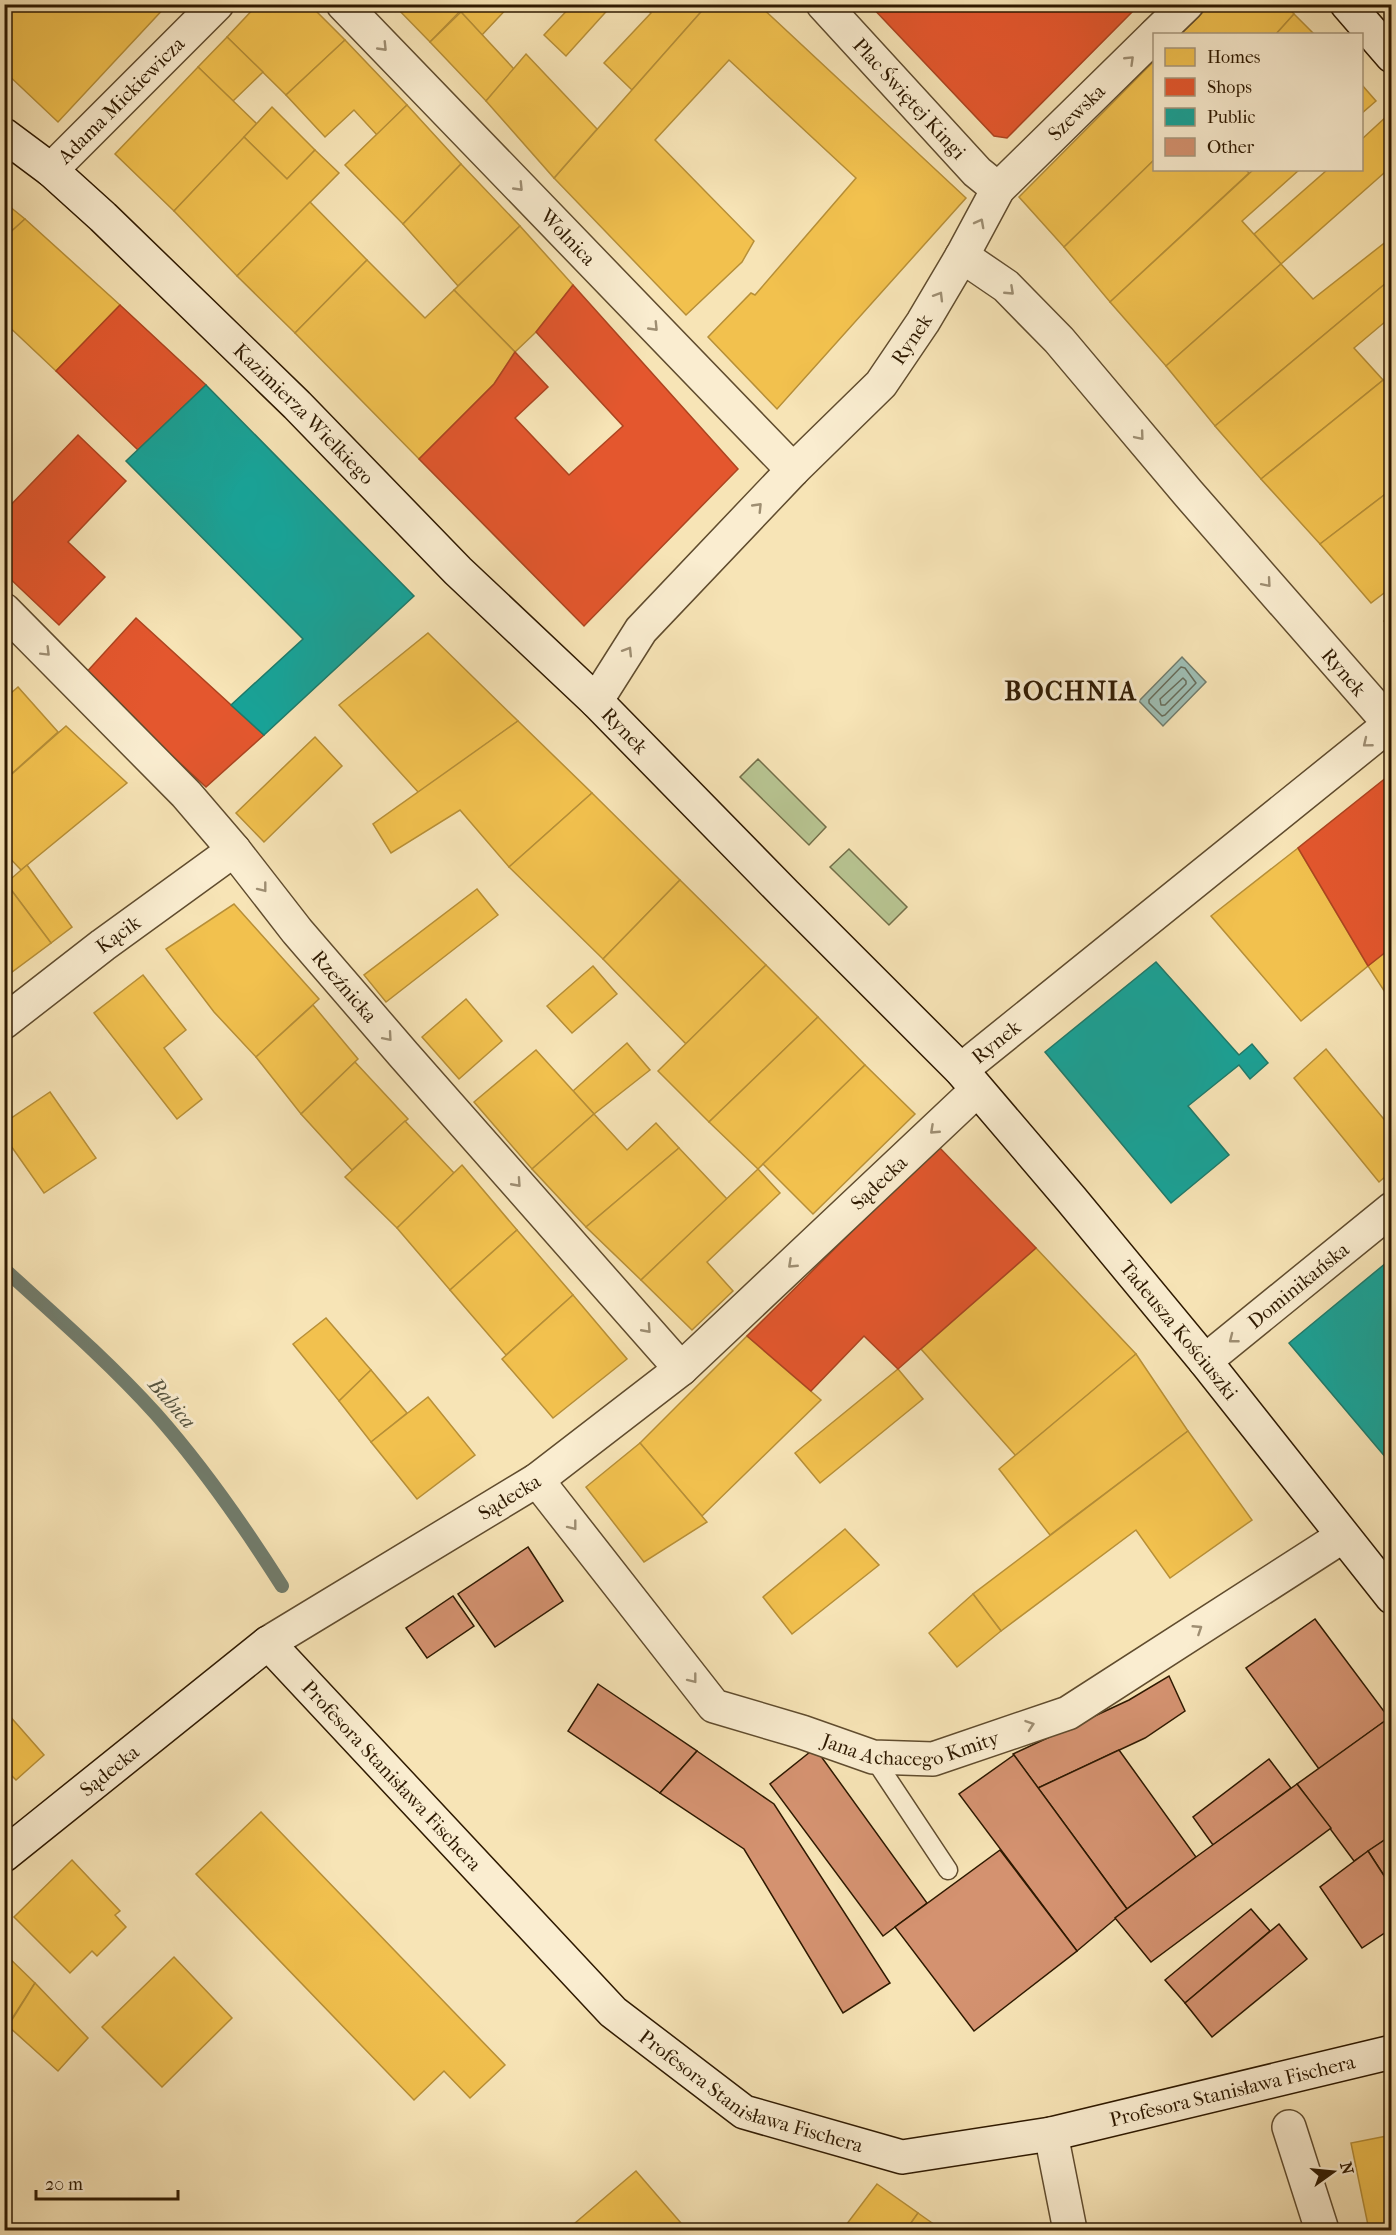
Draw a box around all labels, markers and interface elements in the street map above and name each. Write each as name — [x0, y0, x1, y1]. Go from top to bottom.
street label: Adama Mickiewicza — [53, 32, 190, 169]
street label: Plac Świętej Kingi — [848, 33, 970, 164]
legend — [1153, 33, 1363, 171]
one-way arrow — [376, 39, 387, 50]
text: Homes — [1207, 47, 1261, 68]
one-way arrow — [1124, 56, 1134, 67]
text: Shops — [1207, 77, 1252, 98]
street label: Szewska — [1043, 79, 1110, 146]
text: Public — [1207, 107, 1255, 128]
text: Other — [1207, 137, 1255, 158]
one-way arrow — [512, 180, 523, 190]
street label: Wolnica — [535, 204, 601, 271]
one-way arrow — [973, 218, 984, 229]
one-way arrow — [1002, 283, 1013, 294]
one-way arrow — [931, 292, 943, 302]
street label: Rynek — [887, 310, 937, 369]
one-way arrow — [647, 319, 658, 330]
street label: Kazimierza Wielkiego — [229, 339, 379, 489]
one-way arrow — [1133, 429, 1144, 440]
one-way arrow — [751, 503, 762, 513]
one-way arrow — [1260, 576, 1271, 587]
one-way arrow — [38, 644, 49, 655]
street label: Rynek — [1317, 644, 1371, 702]
one-way arrow — [620, 647, 632, 657]
district label: BOCHNIA — [1005, 676, 1137, 707]
street label: Rynek — [597, 703, 653, 759]
one-way arrow — [1363, 735, 1374, 746]
one-way arrow — [256, 881, 267, 892]
street label: Kącik — [92, 910, 146, 958]
street label: Rzeźnicka — [307, 946, 382, 1028]
street label: Rynek — [967, 1015, 1026, 1069]
one-way arrow — [381, 1030, 392, 1041]
one-way arrow — [931, 1123, 941, 1134]
street label: Sądecka — [846, 1151, 912, 1215]
one-way arrow — [510, 1176, 521, 1187]
street label: Dominikańska — [1243, 1237, 1354, 1334]
street label: Tadeusza Kościuszki — [1115, 1256, 1242, 1405]
one-way arrow — [789, 1257, 799, 1268]
one-way arrow — [640, 1322, 651, 1333]
one-way arrow — [1229, 1332, 1240, 1343]
water label: Babica — [143, 1372, 201, 1433]
street label: Sądecka — [474, 1469, 545, 1525]
one-way arrow — [566, 1519, 577, 1530]
one-way arrow — [1191, 1625, 1202, 1636]
one-way arrow — [686, 1673, 697, 1684]
street label: Profesora Stanisława Fischera — [297, 1676, 486, 1876]
one-way arrow — [1024, 1720, 1035, 1733]
street label: Jana Achacego Kmity — [817, 1726, 1003, 1771]
street label: Sądecka — [76, 1740, 144, 1801]
street label: Profesora Stanisława Fischera — [635, 2025, 866, 2158]
street label: Profesora Stanisława Fischera — [1107, 2050, 1358, 2132]
north arrow — [1303, 2142, 1363, 2202]
text: N — [1336, 2160, 1358, 2177]
scale bar — [36, 2163, 178, 2201]
text: 20 m — [45, 2174, 83, 2195]

